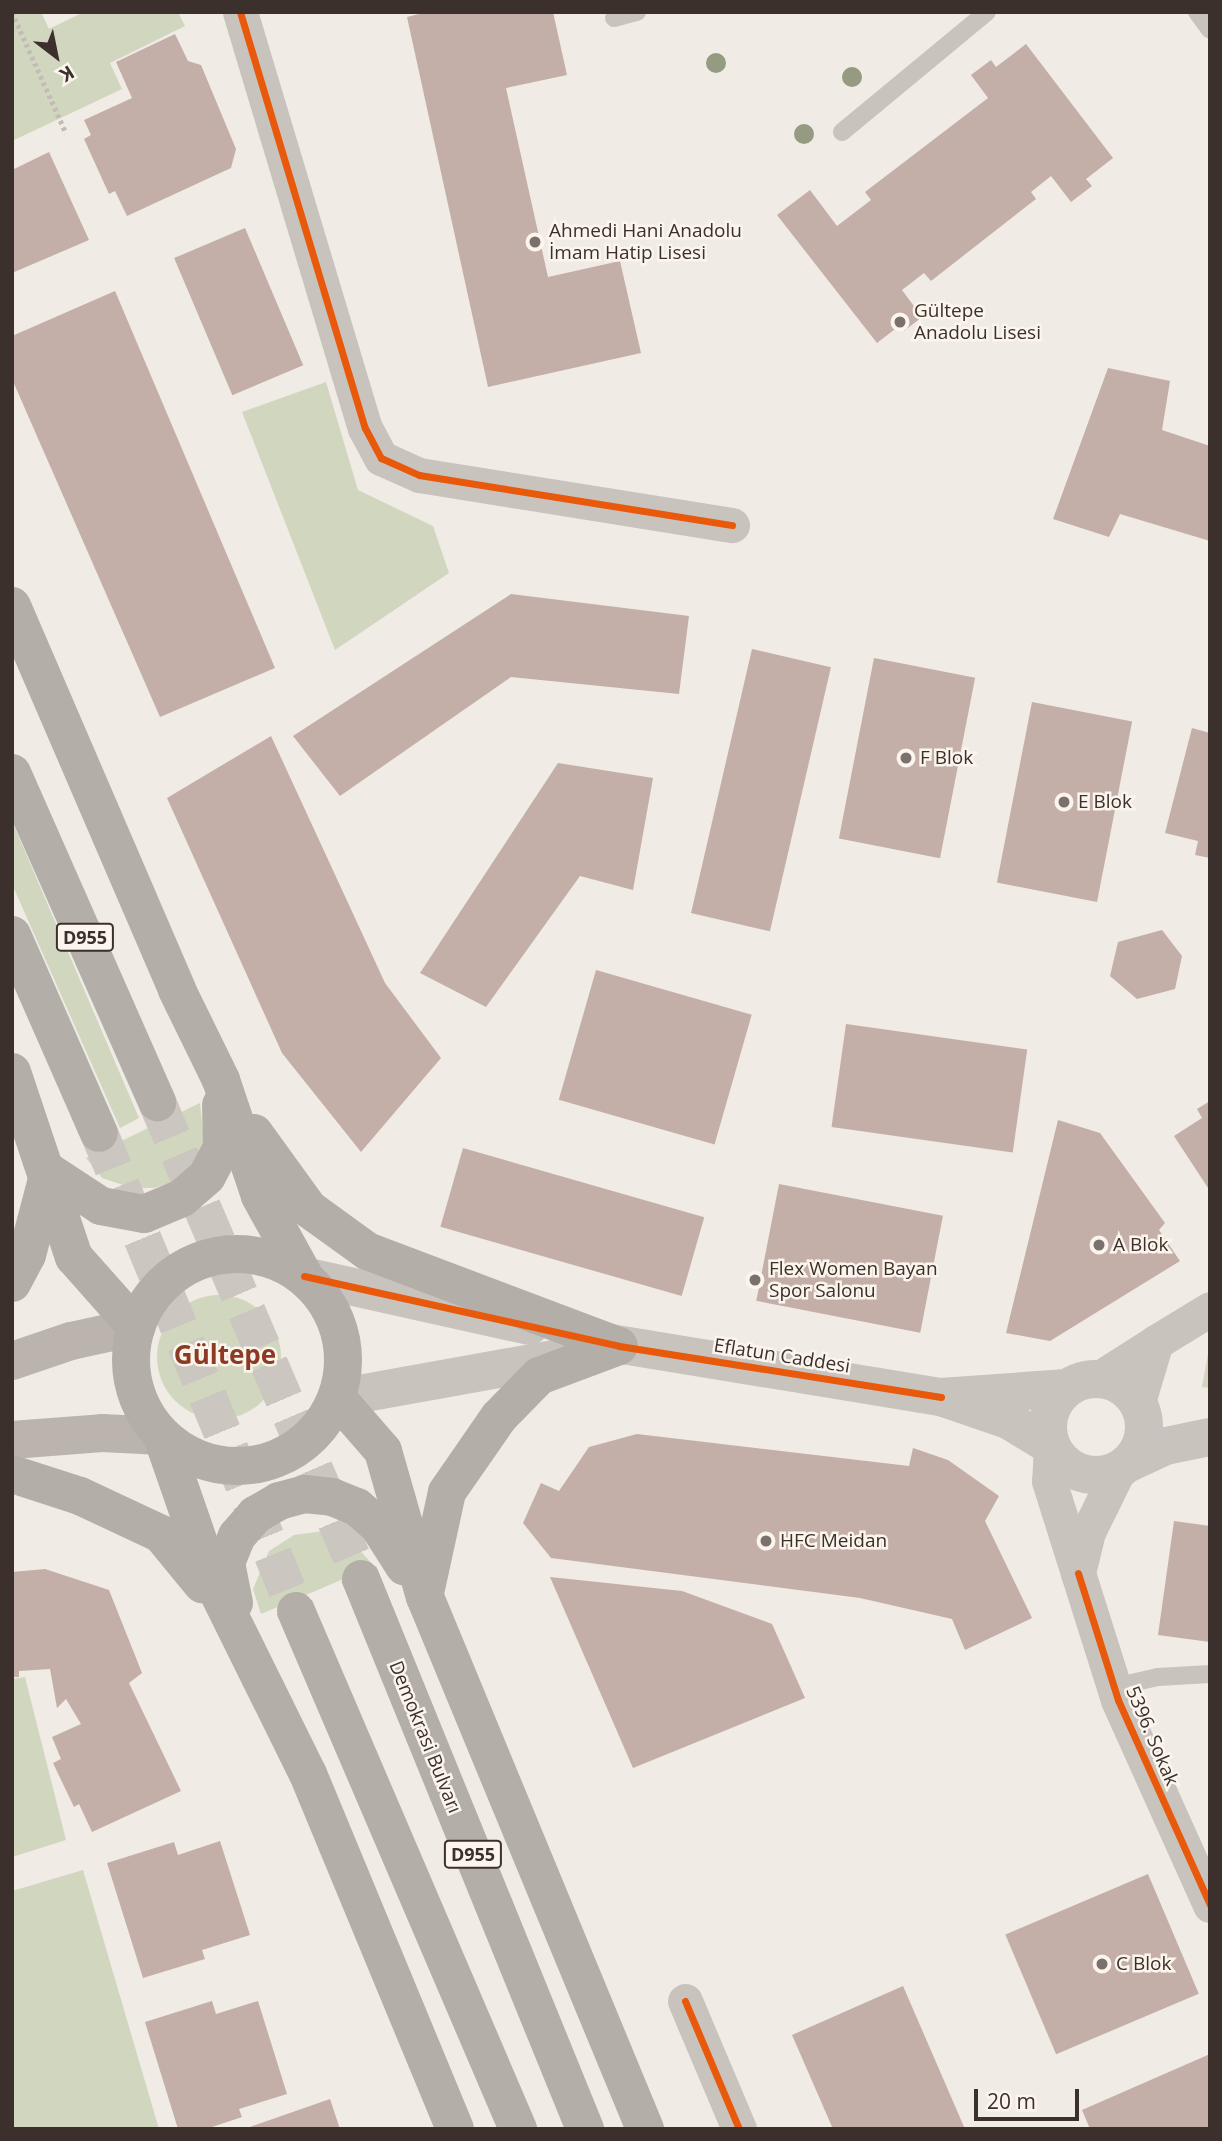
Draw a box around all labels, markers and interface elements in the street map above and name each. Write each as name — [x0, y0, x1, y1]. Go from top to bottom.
north arrow — [21, 21, 91, 91]
text: K — [55, 59, 79, 88]
place label: Ahmedi Hani Anadolu İmam Hatip Lisesi — [549, 220, 742, 264]
marker: Ahmedi Hani Anadolu İmam Hatip Lisesi — [527, 234, 543, 250]
place label: Gültepe Anadolu Lisesi — [914, 300, 1041, 344]
marker: Gültepe Anadolu Lisesi — [892, 314, 908, 330]
place label: F Blok — [920, 747, 973, 769]
marker: F Blok — [898, 750, 914, 766]
place label: E Blok — [1078, 791, 1132, 813]
marker: E Blok — [1056, 794, 1072, 810]
road number: D955 — [55, 922, 115, 952]
place label: A Blok — [1113, 1234, 1168, 1256]
marker: A Blok — [1091, 1237, 1107, 1253]
place label: Flex Women Bayan Spor Salonu — [769, 1258, 938, 1302]
marker: Flex Women Bayan Spor Salonu — [747, 1272, 763, 1288]
street label: Eflatun Caddesi — [712, 1334, 852, 1378]
district label: Gültepe — [174, 1339, 276, 1371]
place label: HFC Meidan — [780, 1530, 887, 1552]
marker: HFC Meidan — [758, 1533, 774, 1549]
street label: Demokrasi Bulvarı — [384, 1658, 466, 1816]
street label: 5396. Sokak — [1121, 1683, 1183, 1789]
road number: D955 — [443, 1840, 503, 1868]
place label: C Blok — [1116, 1953, 1171, 1975]
marker: C Blok — [1094, 1956, 1110, 1972]
scale bar — [977, 2074, 1082, 2118]
text: 20 m — [987, 2087, 1036, 2115]

